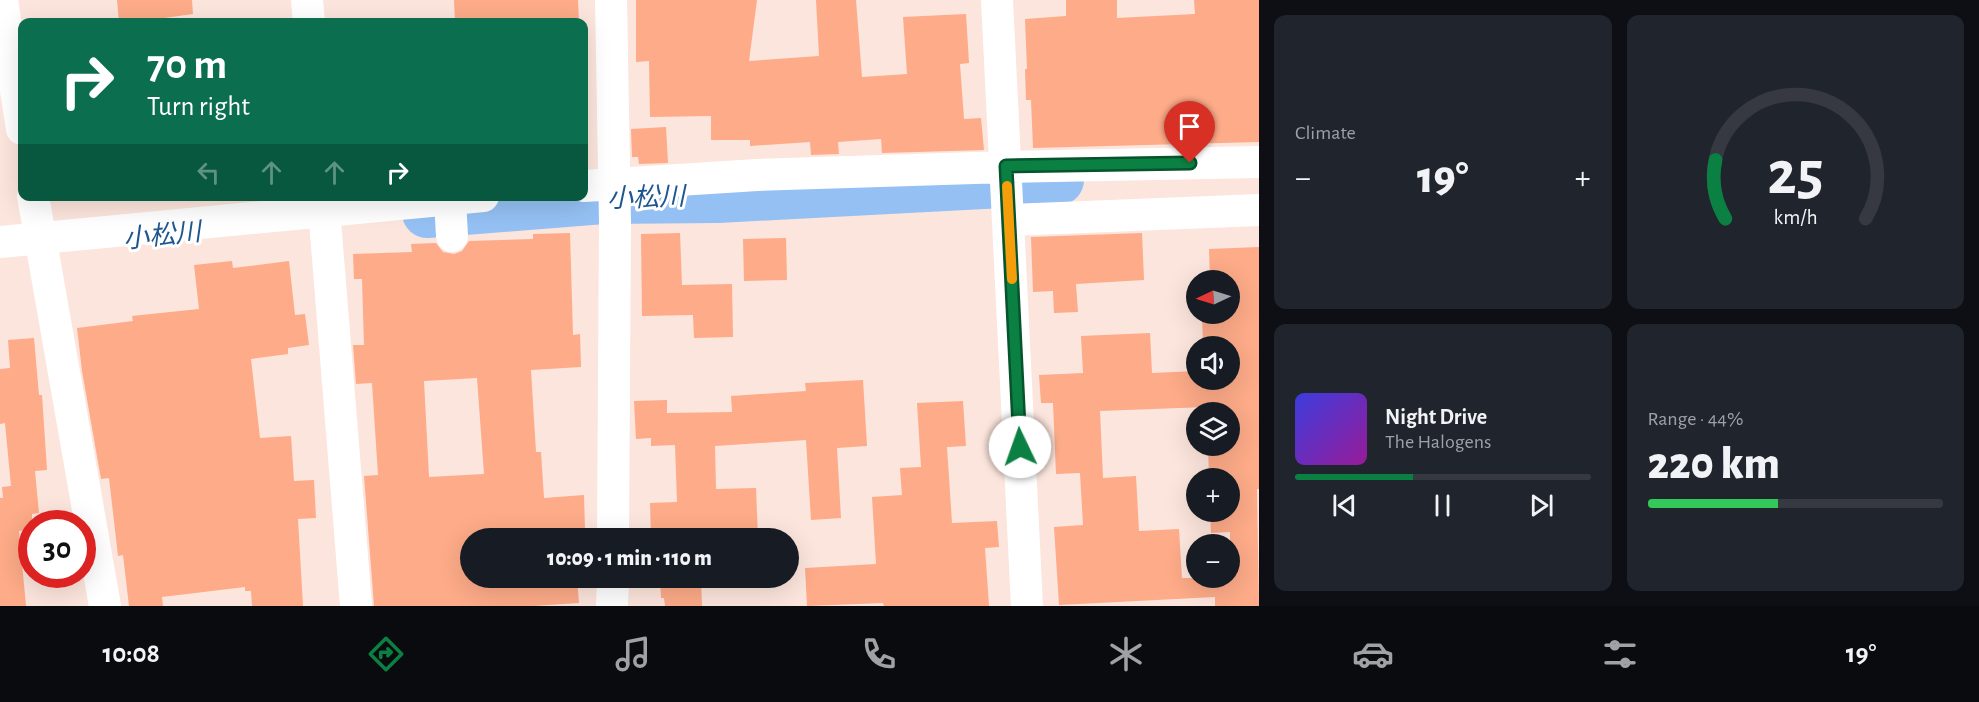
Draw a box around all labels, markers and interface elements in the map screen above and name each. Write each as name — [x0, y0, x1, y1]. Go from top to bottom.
icon: right — [48, 42, 126, 120]
text: 70 m — [147, 44, 227, 86]
text: Turn right — [147, 93, 250, 120]
pin — [1164, 101, 1215, 163]
icon: arrive — [1173, 110, 1206, 143]
text: Climate — [1295, 123, 1356, 143]
text: 25 — [1767, 143, 1823, 205]
icon: left — [192, 156, 225, 189]
icon: ahead — [255, 156, 288, 189]
icon: ahead — [318, 156, 351, 189]
icon: right — [381, 156, 414, 189]
text: 19° — [1417, 156, 1469, 201]
text: − — [1295, 162, 1311, 195]
text: + — [1575, 162, 1591, 195]
water label: 小松川 — [607, 183, 688, 212]
text: km/h — [1773, 207, 1817, 228]
water label: 小松川 — [122, 218, 205, 253]
north arrow — [1186, 270, 1240, 324]
map controls — [1186, 270, 1240, 588]
button: sound — [1186, 336, 1240, 390]
button: layers — [1186, 402, 1240, 456]
text: Night Drive — [1385, 406, 1487, 428]
text: Range · 44% — [1648, 409, 1743, 429]
position arrow — [988, 415, 1052, 479]
text: The Halogens — [1385, 432, 1491, 452]
text: 220 km — [1648, 442, 1780, 487]
button: + — [1186, 468, 1240, 522]
icon: previous — [1328, 489, 1361, 522]
icon: pause — [1426, 489, 1459, 522]
icon: next — [1525, 489, 1558, 522]
speed limit sign: 30 — [18, 510, 96, 588]
button: − — [1186, 534, 1240, 588]
text: 10:09 · 1 min · 110 m — [547, 547, 712, 569]
icon: directions — [365, 633, 407, 675]
icon: music — [612, 633, 654, 675]
icon: phone — [858, 633, 900, 675]
icon: climate — [1105, 633, 1147, 675]
icon: car — [1352, 633, 1394, 675]
icon: filters — [1599, 633, 1641, 675]
text: 10:08 — [102, 640, 160, 667]
text: 19° — [1846, 640, 1876, 667]

